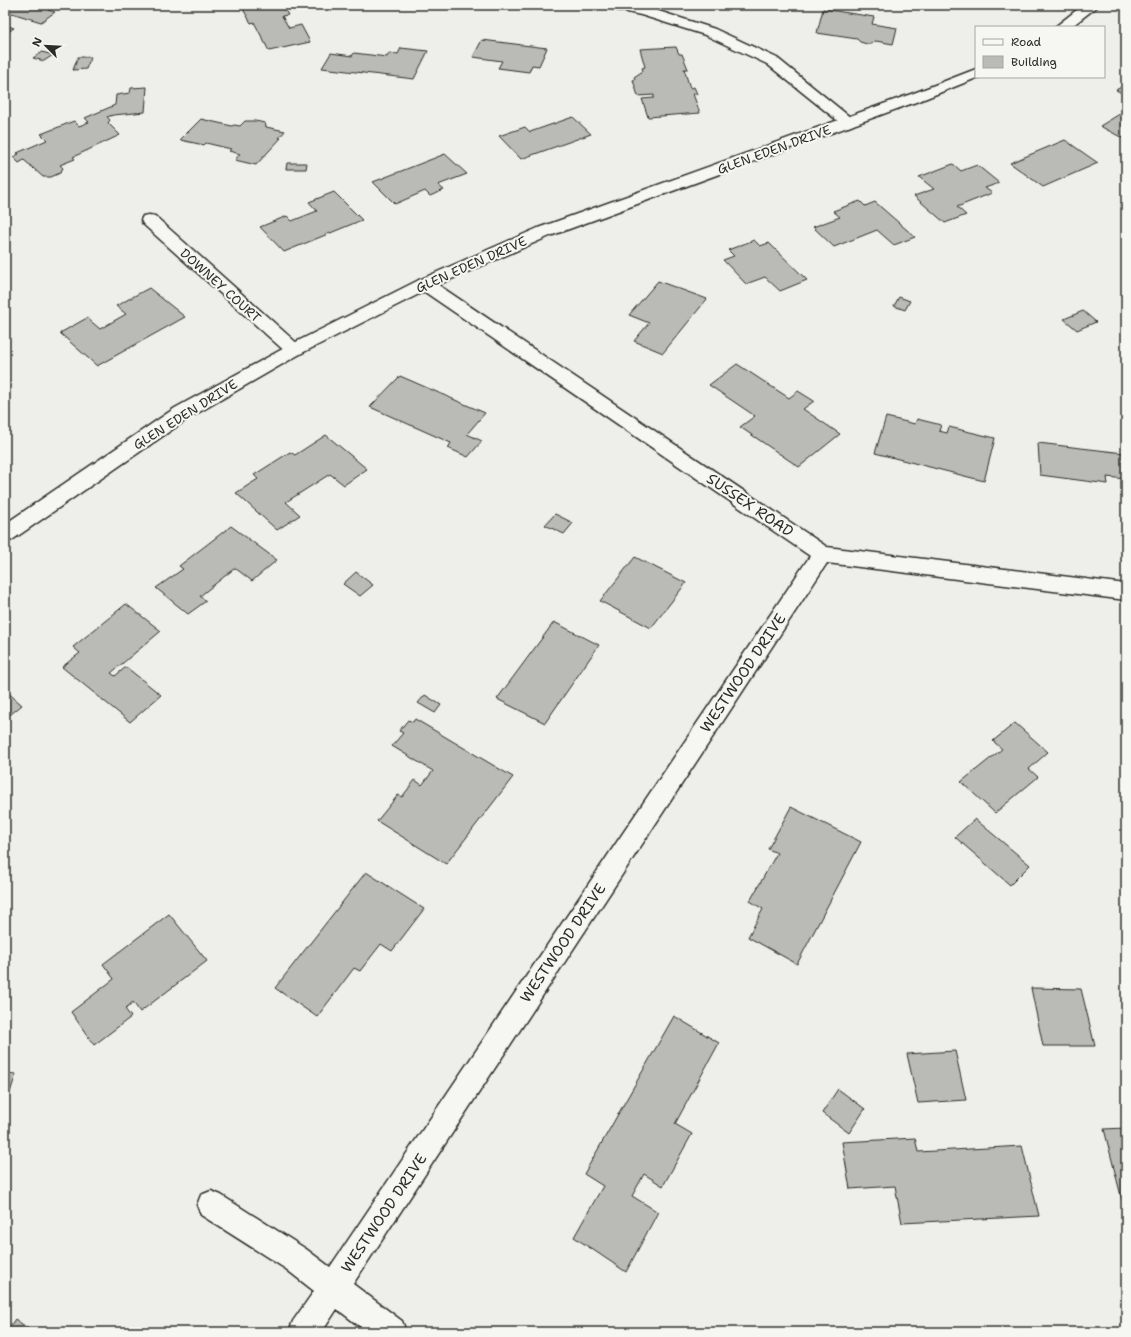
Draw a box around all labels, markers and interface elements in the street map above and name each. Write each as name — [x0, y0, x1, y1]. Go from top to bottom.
north arrow — [26, 26, 66, 66]
legend — [975, 26, 1105, 78]
text: Road — [1011, 34, 1042, 50]
text: N — [29, 35, 46, 49]
text: Building — [1011, 54, 1057, 70]
street label: GLEN EDEN DRIVE — [715, 121, 833, 178]
street label: GLEN EDEN DRIVE — [413, 232, 529, 297]
street label: DOWNEY COURT — [177, 245, 265, 326]
street label: GLEN EDEN DRIVE — [130, 376, 240, 453]
street label: SUSSEX ROAD — [703, 469, 797, 541]
street label: WESTWOOD DRIVE — [696, 609, 790, 737]
street label: WESTWOOD DRIVE — [516, 879, 610, 1007]
street label: WESTWOOD DRIVE — [337, 1149, 431, 1277]

